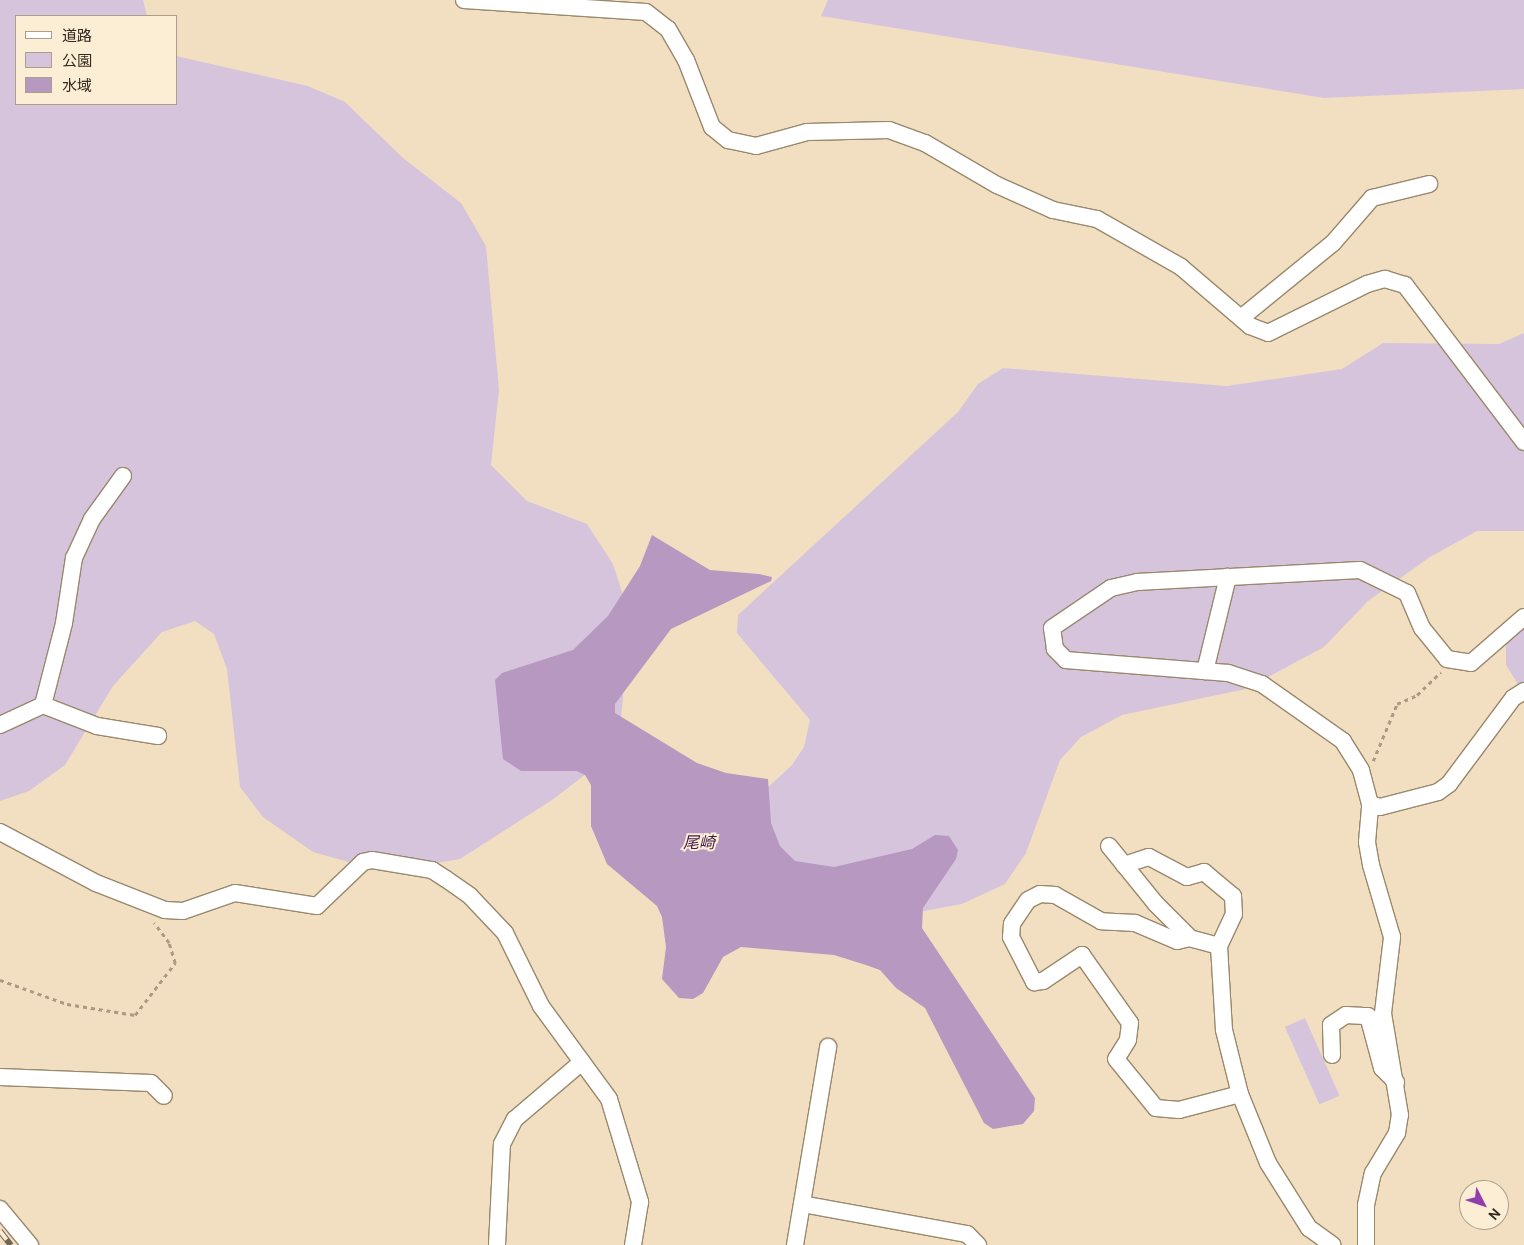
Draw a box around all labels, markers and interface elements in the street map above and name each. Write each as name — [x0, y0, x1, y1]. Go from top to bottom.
legend — [15, 15, 178, 105]
text: 道路 — [62, 27, 92, 45]
text: 公園 — [62, 52, 92, 70]
text: 水域 — [62, 77, 92, 95]
water label: 尾崎 — [683, 833, 715, 853]
north arrow — [1459, 1180, 1509, 1230]
text: N — [1485, 1205, 1505, 1224]

